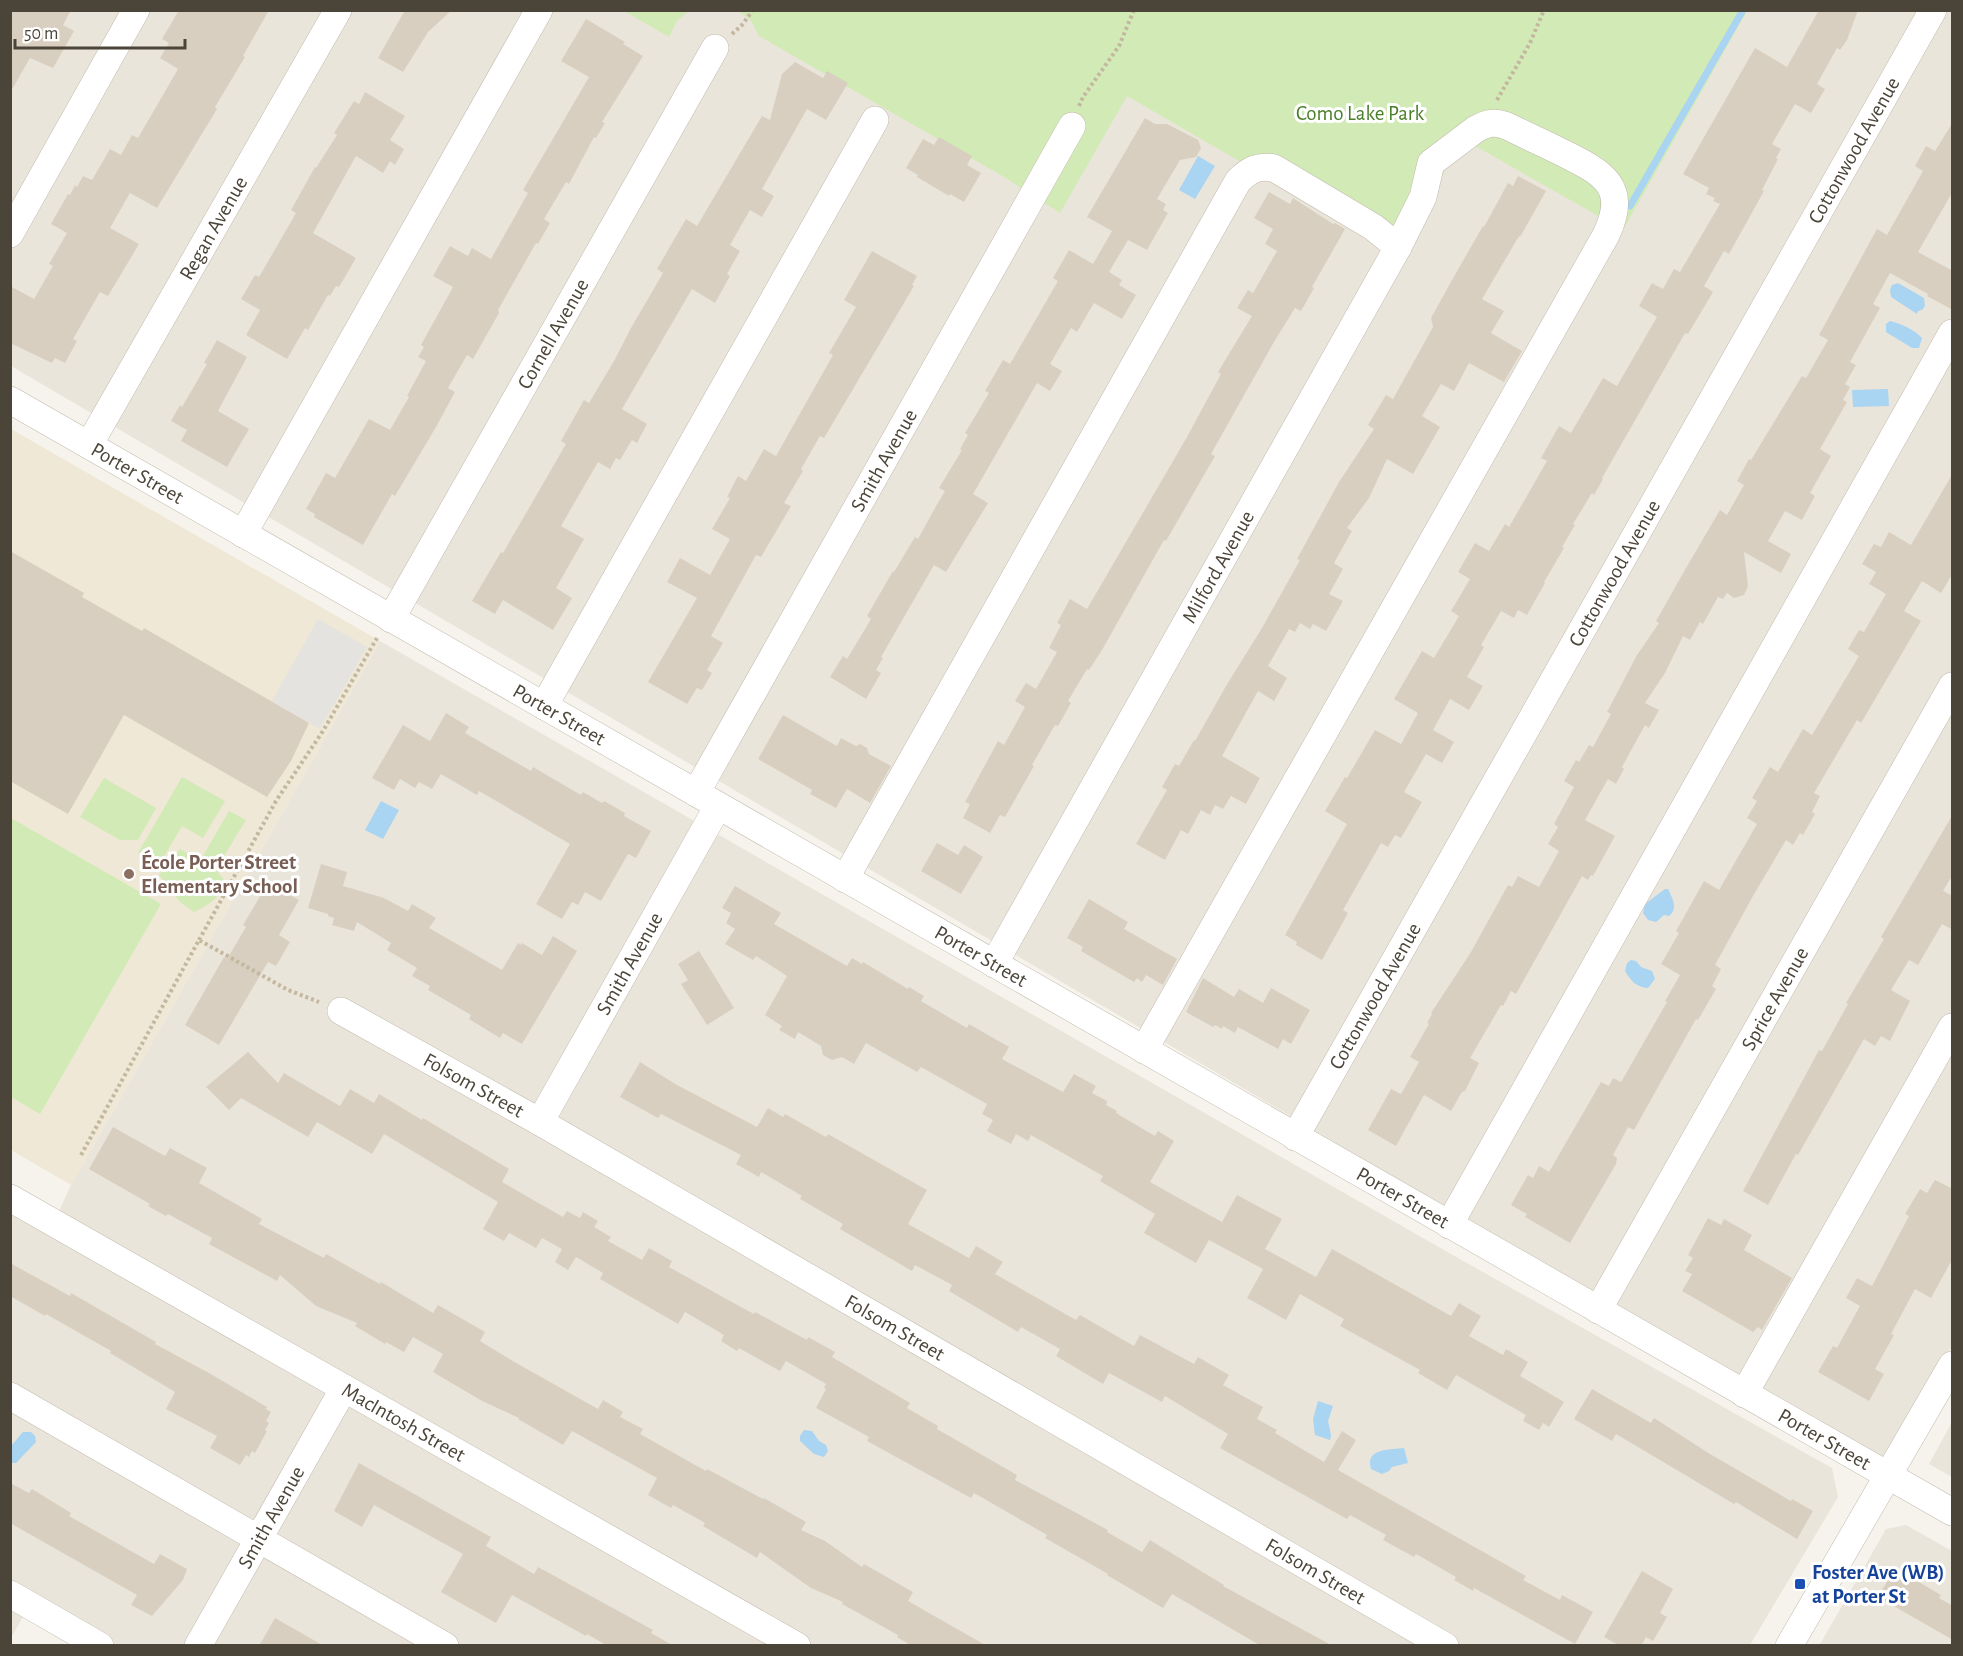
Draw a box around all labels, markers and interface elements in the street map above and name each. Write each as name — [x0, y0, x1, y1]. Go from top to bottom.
scale bar — [15, 12, 184, 50]
text: 50 m — [24, 25, 58, 43]
street label: Cottonwood Avenue — [1804, 73, 1903, 227]
park label: Como Lake Park — [1296, 103, 1425, 124]
street label: Regan Avenue — [175, 173, 251, 283]
street label: Cornell Avenue — [513, 275, 592, 392]
street label: Smith Avenue — [846, 405, 921, 515]
street label: Porter Street — [88, 438, 188, 508]
street label: Cottonwood Avenue — [1565, 496, 1664, 650]
street label: Milford Avenue — [1178, 507, 1258, 626]
street label: Porter Street — [510, 680, 609, 749]
place label: École Porter Street Elementary School — [141, 849, 298, 897]
marker: École Porter Street Elementary School — [122, 867, 136, 881]
street label: Smith Avenue — [592, 909, 666, 1018]
street label: Cottonwood Avenue — [1325, 919, 1424, 1073]
street label: Porter Street — [931, 921, 1031, 991]
street label: Sprice Avenue — [1737, 944, 1812, 1054]
street label: Folsom Street — [420, 1049, 528, 1122]
street label: Porter Street — [1353, 1163, 1453, 1232]
street label: Folsom Street — [841, 1290, 949, 1365]
street label: MacIntosh Street — [338, 1379, 469, 1466]
street label: Porter Street — [1775, 1404, 1875, 1474]
street label: Smith Avenue — [234, 1462, 308, 1572]
street label: Folsom Street — [1262, 1534, 1369, 1608]
place label: Foster Ave (WB) at Porter St — [1812, 1562, 1945, 1607]
marker: Foster Ave (WB) at Porter St — [1793, 1577, 1807, 1591]

